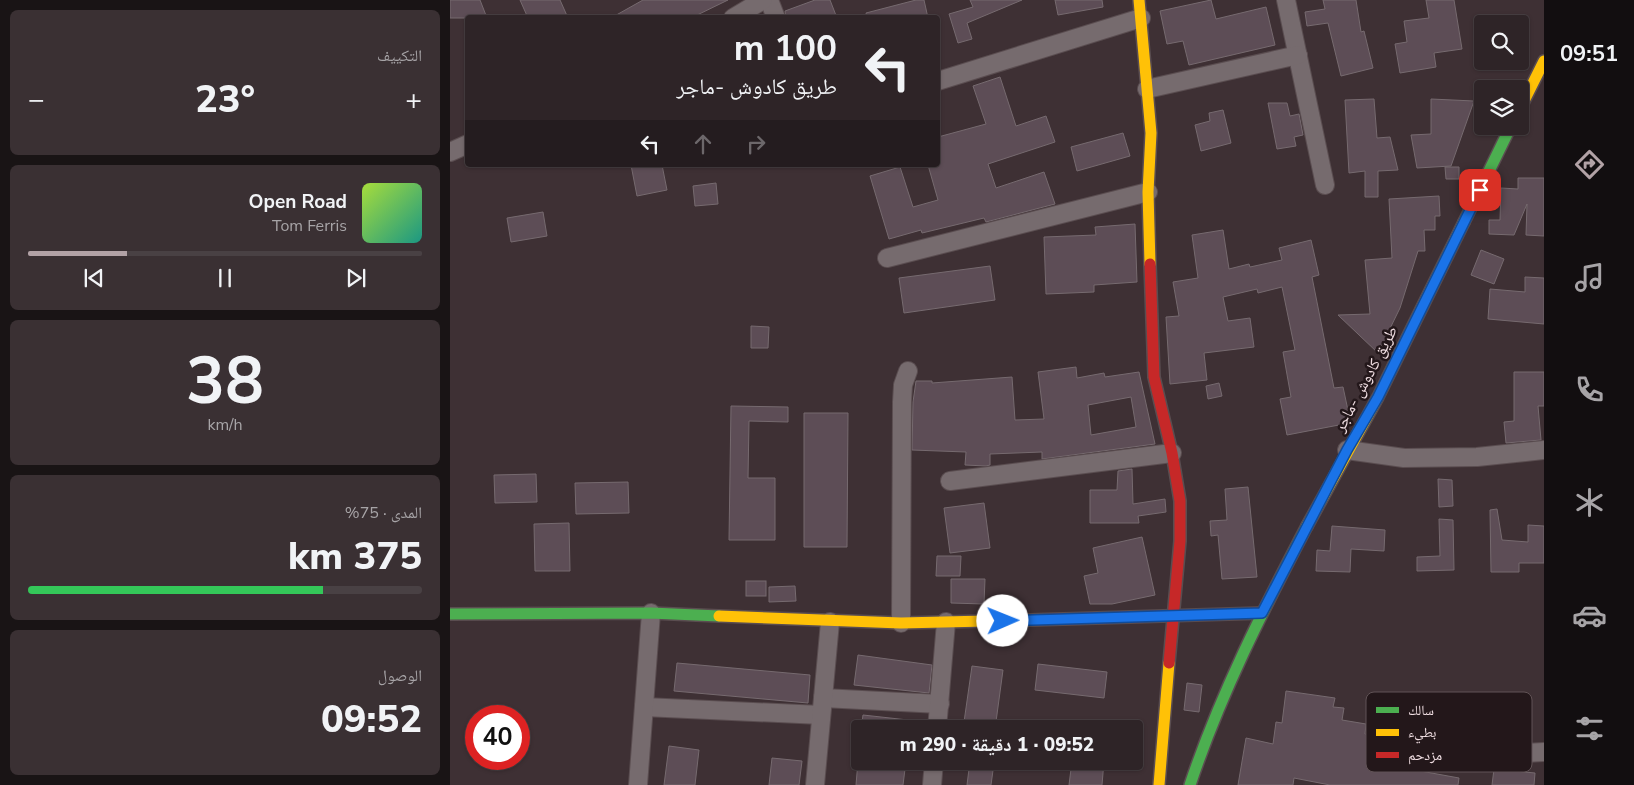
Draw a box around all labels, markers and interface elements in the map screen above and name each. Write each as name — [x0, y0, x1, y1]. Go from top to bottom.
map controls — [1474, 15, 1529, 135]
button: search — [1474, 15, 1529, 70]
text: 100 m — [734, 25, 837, 72]
icon: left — [855, 35, 920, 100]
text: 09:51 — [1560, 39, 1618, 69]
text: التكييف — [377, 45, 422, 67]
text: طريق كادوش -ماجر — [676, 72, 837, 102]
text: 23° — [195, 74, 255, 125]
button: layers — [1474, 80, 1529, 135]
text: − — [28, 81, 45, 119]
text: + — [405, 81, 422, 119]
icon: left — [636, 130, 664, 158]
icon: ahead — [689, 130, 717, 158]
icon: right — [742, 130, 770, 158]
icon: directions — [1572, 147, 1607, 182]
pin — [1459, 169, 1501, 211]
icon: arrive — [1466, 176, 1494, 204]
text: Open Road — [249, 189, 347, 215]
text: Tom Ferris — [272, 215, 347, 237]
icon: music — [1572, 260, 1607, 295]
icon: previous — [80, 264, 108, 292]
icon: pause — [211, 264, 239, 292]
icon: next — [342, 264, 370, 292]
street label: طريق كادوش -ماجر — [1328, 322, 1403, 437]
text: 38 — [186, 337, 264, 426]
icon: phone — [1572, 372, 1607, 407]
text: km/h — [207, 414, 243, 436]
icon: climate — [1572, 485, 1607, 520]
text: المدى · 75% — [345, 502, 422, 524]
text: 375 km — [288, 531, 422, 582]
position arrow — [976, 594, 1028, 646]
icon: car — [1572, 598, 1607, 633]
text: الوصول — [378, 665, 422, 687]
legend — [1366, 692, 1532, 772]
text: 09:52 — [321, 694, 422, 745]
text: سالك — [1408, 701, 1434, 720]
speed limit sign: 40 — [465, 705, 530, 770]
icon: filters — [1572, 711, 1607, 746]
text: بطيء — [1408, 723, 1437, 744]
text: 09:52 · 1 دقيقة · 290 m — [900, 732, 1094, 758]
text: مزدحم — [1408, 746, 1442, 765]

